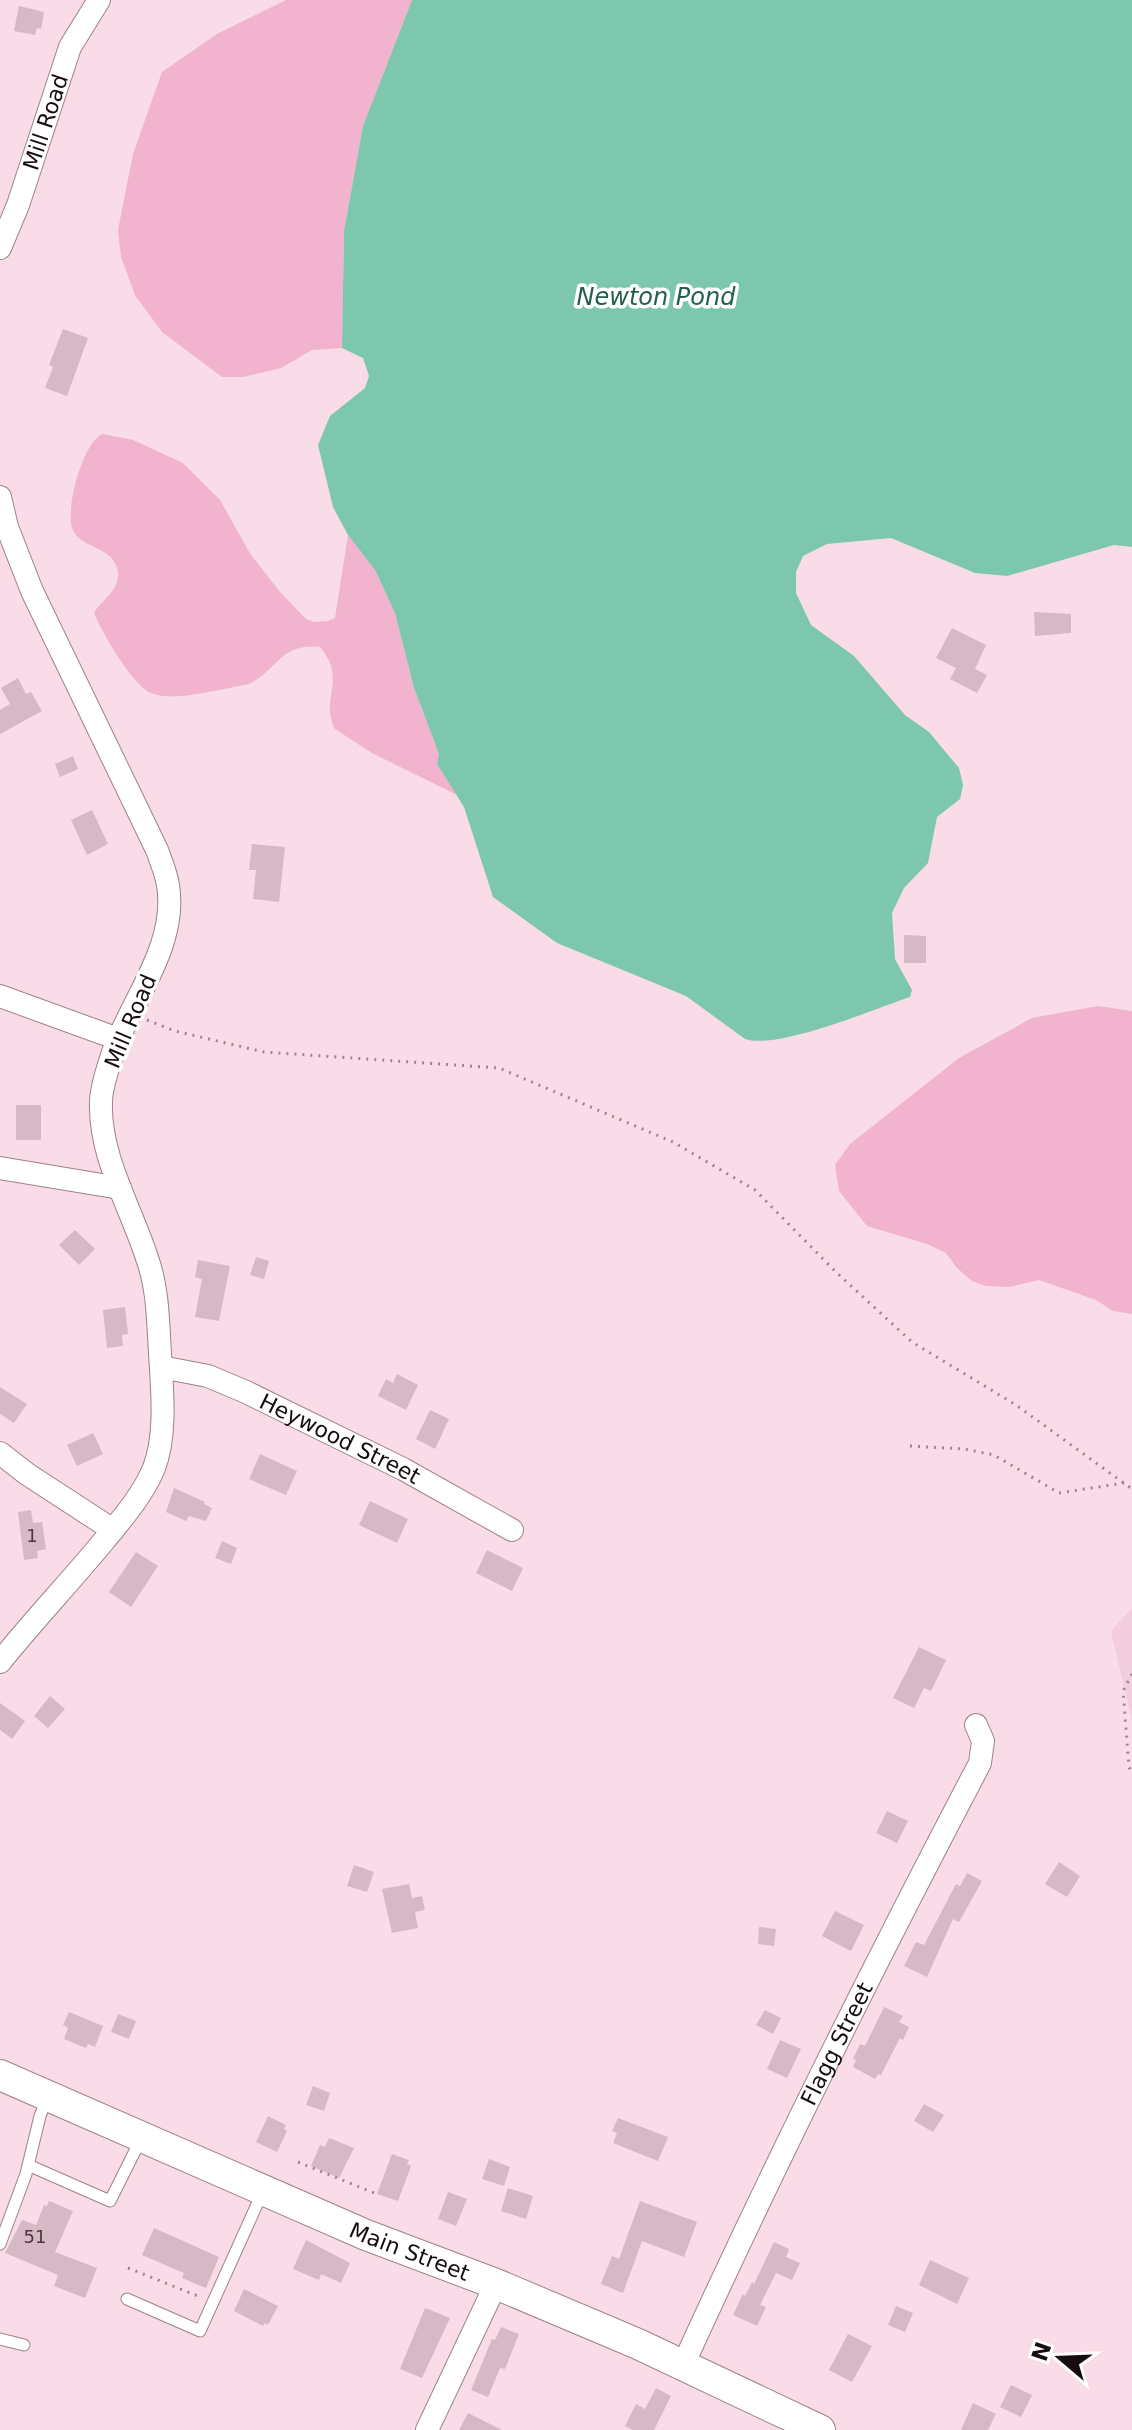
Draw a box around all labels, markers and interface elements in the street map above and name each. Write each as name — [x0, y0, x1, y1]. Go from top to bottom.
street label: Mill Road — [18, 71, 73, 173]
water label: Newton Pond — [577, 283, 736, 311]
street label: Mill Road — [100, 971, 161, 1072]
street label: Heywood Street — [255, 1389, 425, 1489]
house number: 1 — [26, 1525, 38, 1546]
street label: Flagg Street — [796, 1978, 878, 2110]
street label: Main Street — [346, 2217, 473, 2286]
house number: 51 — [24, 2226, 46, 2247]
north arrow — [1020, 2318, 1100, 2398]
text: N — [1027, 2339, 1056, 2364]

